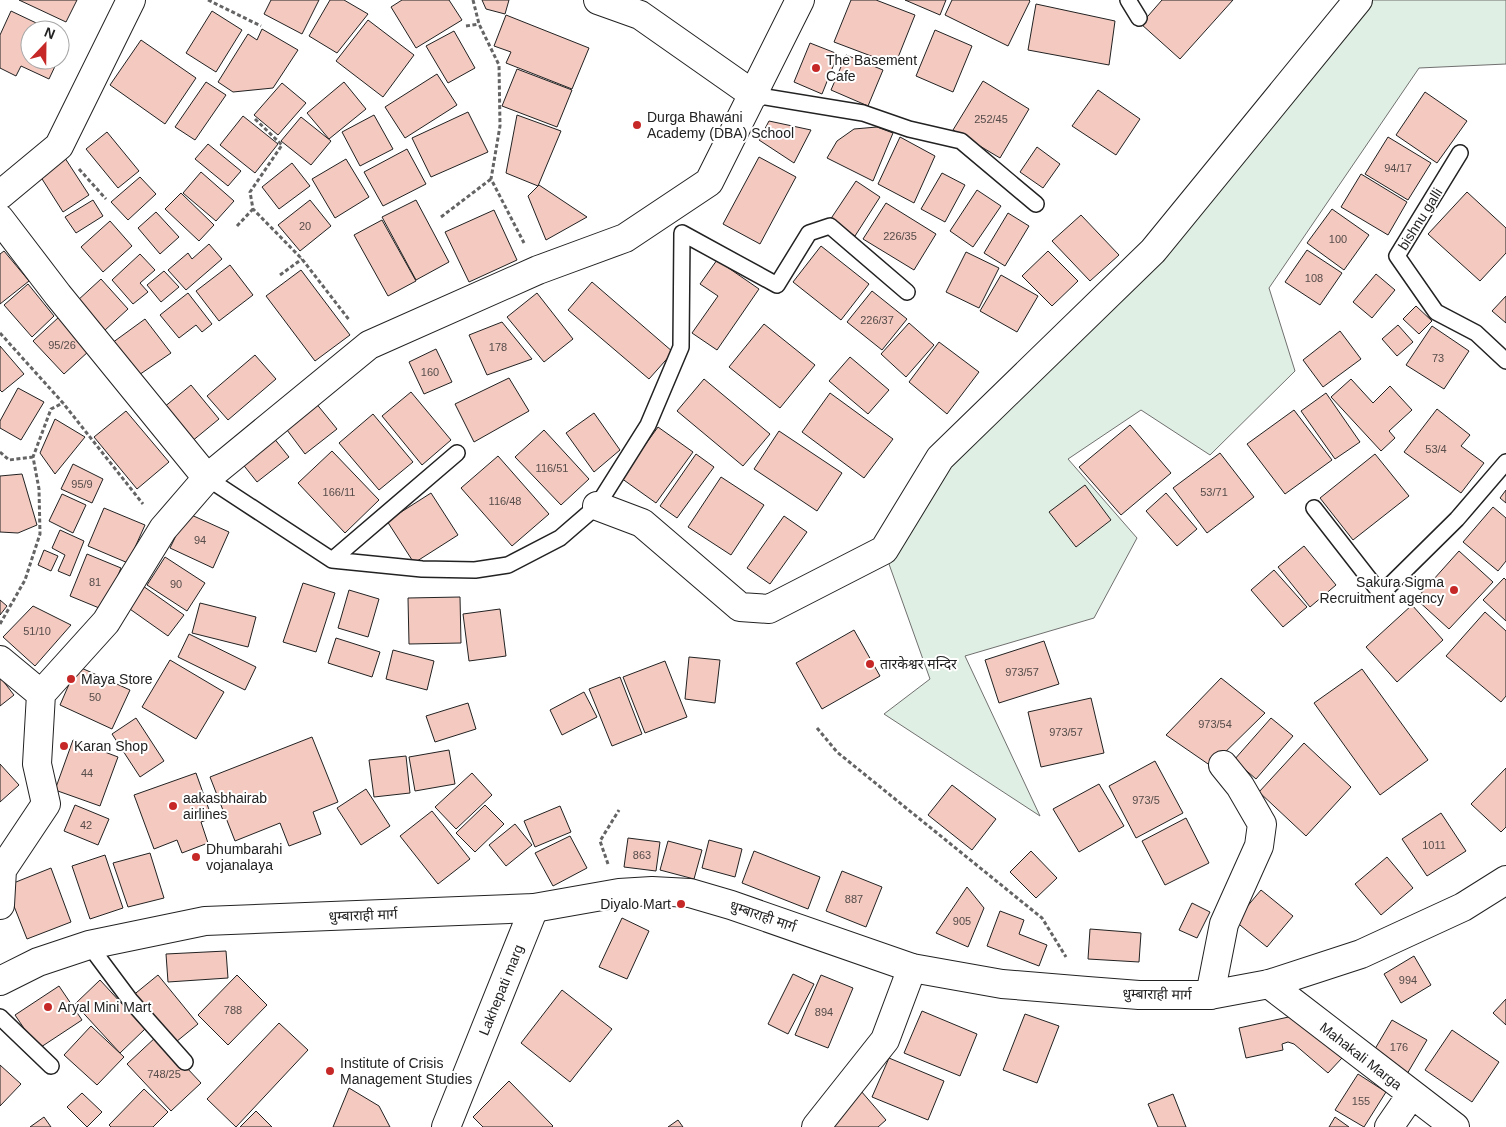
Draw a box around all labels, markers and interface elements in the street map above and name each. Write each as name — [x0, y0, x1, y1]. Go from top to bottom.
north arrow — [20, 20, 70, 70]
text: N — [42, 24, 58, 42]
place label: The Basement Cafe — [826, 52, 917, 84]
marker: The Basement Cafe — [810, 62, 822, 74]
place label: Durga Bhawani Academy (DBA) School — [647, 109, 794, 141]
house number: 252/45 — [974, 113, 1008, 125]
marker: Durga Bhawani Academy (DBA) School — [631, 119, 643, 131]
house number: 94/17 — [1384, 162, 1412, 174]
street label: bishnu galli — [1395, 185, 1445, 253]
house number: 20 — [299, 220, 311, 232]
house number: 226/35 — [883, 230, 917, 242]
house number: 100 — [1329, 233, 1347, 245]
house number: 108 — [1305, 272, 1323, 284]
house number: 226/37 — [860, 314, 894, 326]
house number: 95/26 — [48, 339, 76, 351]
house number: 178 — [489, 341, 507, 353]
house number: 73 — [1432, 352, 1444, 364]
house number: 160 — [421, 366, 439, 378]
house number: 53/4 — [1425, 443, 1447, 455]
house number: 116/51 — [536, 462, 568, 474]
house number: 95/9 — [71, 478, 93, 490]
house number: 166/11 — [323, 486, 355, 498]
house number: 53/71 — [1200, 486, 1228, 498]
house number: 116/48 — [489, 495, 521, 507]
house number: 94 — [194, 534, 206, 546]
place label: Sakura Sigma Recruitment agency — [1319, 574, 1444, 606]
house number: 81 — [89, 576, 101, 588]
house number: 90 — [170, 578, 182, 590]
marker: Sakura Sigma Recruitment agency — [1448, 584, 1460, 596]
house number: 51/10 — [23, 625, 51, 637]
place label: तारकेश्वर मन्दिर — [880, 655, 957, 672]
marker: तारकेश्वर मन्दिर — [864, 658, 876, 670]
house number: 973/57 — [1005, 666, 1039, 678]
place label: Maya Store — [81, 671, 153, 687]
marker: Maya Store — [65, 673, 77, 685]
house number: 50 — [89, 691, 101, 703]
house number: 973/54 — [1198, 718, 1232, 730]
house number: 973/57 — [1049, 726, 1083, 738]
place label: Karan Shop — [74, 738, 148, 754]
marker: Karan Shop — [58, 740, 70, 752]
house number: 44 — [81, 767, 93, 779]
place label: aakasbhairab airlines — [183, 790, 267, 822]
house number: 973/5 — [1132, 794, 1160, 806]
marker: aakasbhairab airlines — [167, 800, 179, 812]
house number: 42 — [80, 819, 92, 831]
house number: 1011 — [1422, 839, 1446, 851]
place label: Dhumbarahi vojanalaya — [206, 841, 282, 873]
house number: 863 — [633, 849, 651, 861]
marker: Dhumbarahi vojanalaya — [190, 851, 202, 863]
house number: 887 — [845, 893, 863, 905]
place label: Diyalo Mart — [600, 896, 671, 912]
street label: धुम्बाराही मार्ग — [727, 897, 799, 937]
marker: Diyalo Mart — [675, 898, 687, 910]
street label: धुम्बाराही मार्ग — [328, 906, 399, 926]
house number: 905 — [953, 915, 971, 927]
street label: Lakhepati marg — [476, 942, 526, 1038]
house number: 994 — [1399, 974, 1417, 986]
street label: धुम्बाराही मार्ग — [1122, 985, 1193, 1005]
place label: Aryal Mini Mart — [58, 999, 151, 1015]
marker: Aryal Mini Mart — [42, 1001, 54, 1013]
house number: 788 — [224, 1004, 242, 1016]
house number: 894 — [815, 1006, 833, 1018]
street label: Mahakali Marga — [1317, 1019, 1405, 1093]
house number: 176 — [1390, 1041, 1408, 1053]
place label: Institute of Crisis Management Studies — [340, 1055, 472, 1087]
marker: Institute of Crisis Management Studies — [324, 1065, 336, 1077]
house number: 748/25 — [147, 1068, 181, 1080]
house number: 155 — [1352, 1095, 1370, 1107]

